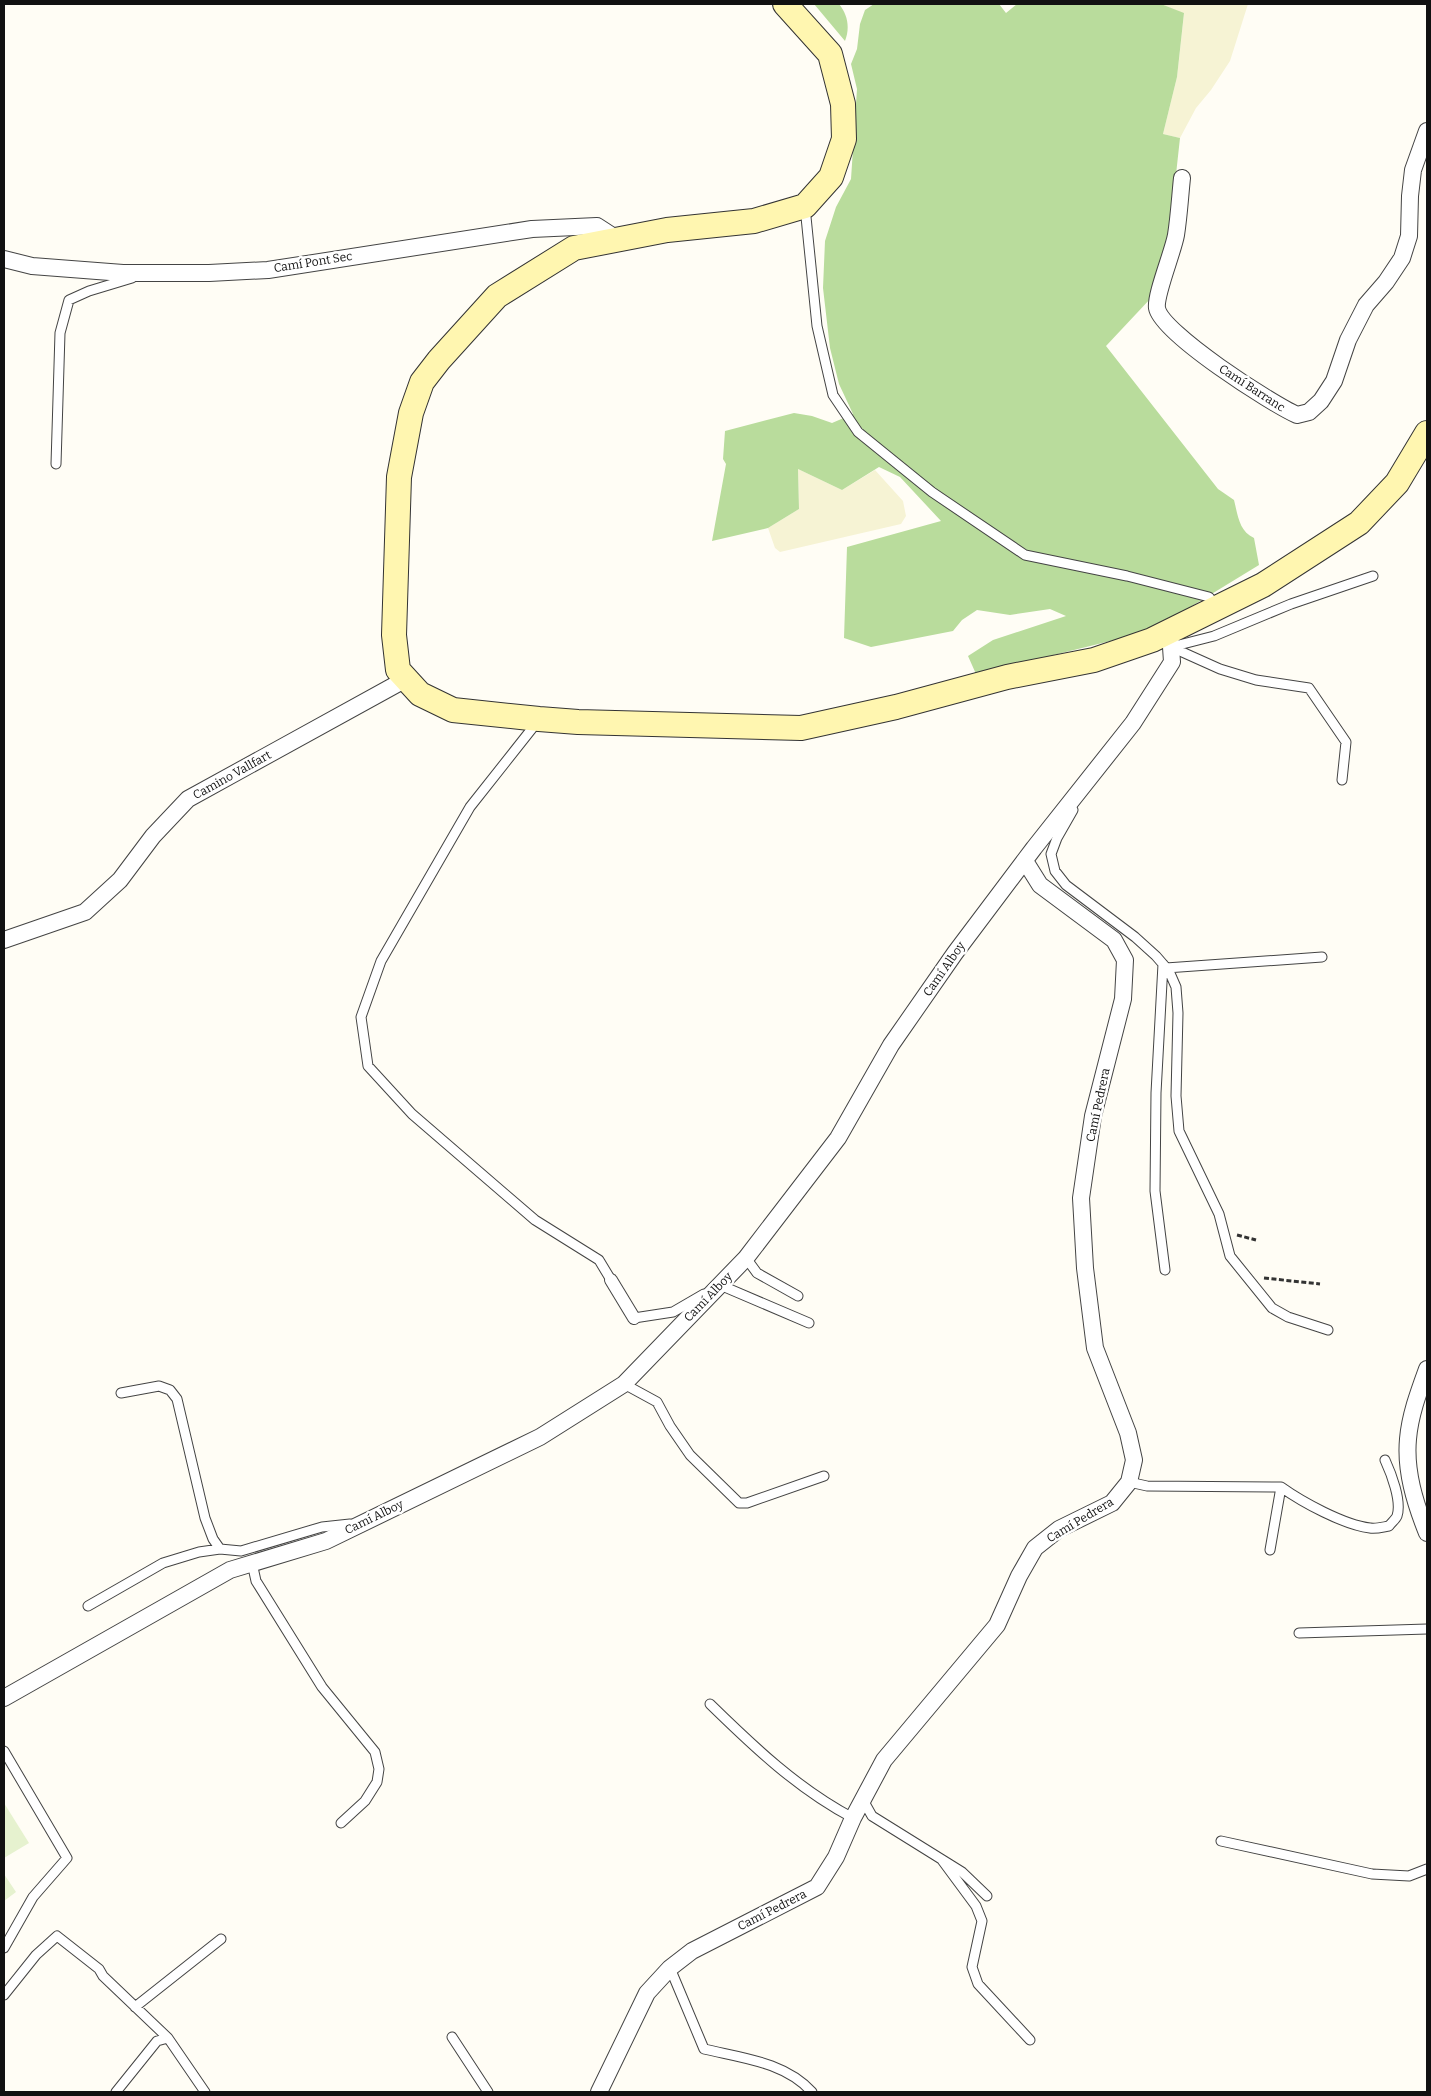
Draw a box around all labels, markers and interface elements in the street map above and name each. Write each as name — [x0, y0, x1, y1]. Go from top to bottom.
street label: Camí Pont Sec — [273, 249, 353, 275]
street label: Camí Barranc — [1216, 361, 1288, 415]
street label: Camino Vallfart — [191, 747, 274, 802]
street label: Camí Alboy — [920, 939, 968, 999]
street label: Camí Pedrera — [1083, 1066, 1113, 1143]
street label: Camí Alboy — [681, 1269, 735, 1325]
street label: Camí Pedrera — [1044, 1494, 1116, 1545]
street label: Camí Alboy — [343, 1497, 406, 1537]
street label: Camí Pedrera — [735, 1887, 809, 1933]

